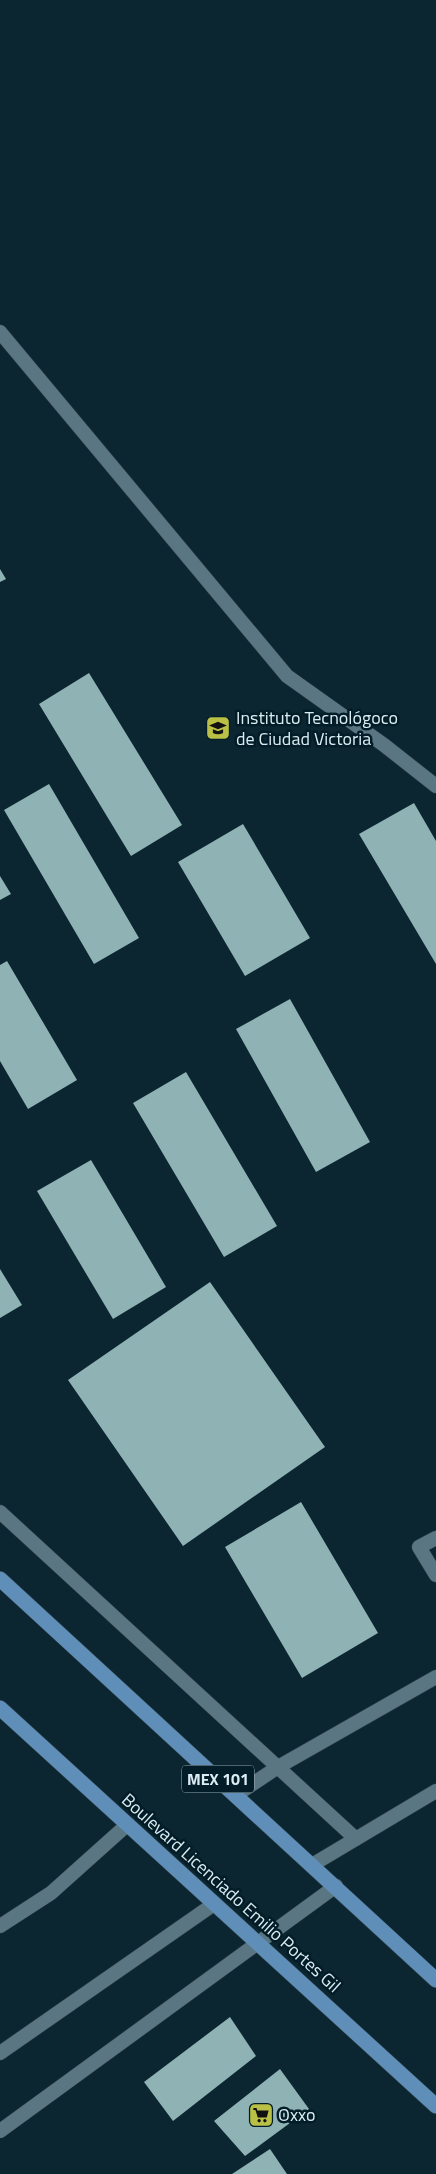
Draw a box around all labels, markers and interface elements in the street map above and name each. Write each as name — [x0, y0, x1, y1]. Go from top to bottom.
place label: Instituto Tecnológoco de Ciudad Victoria — [236, 704, 398, 752]
school or university icon: Instituto Tecnológoco de Ciudad Victoria — [205, 715, 231, 741]
road number: MEX 101 — [182, 1766, 254, 1792]
street label: Boulevard Licenciado Emilio Portes Gil — [116, 1787, 347, 1999]
place label: Oxxo — [278, 2101, 315, 2128]
supermarket icon: Oxxo — [248, 2102, 274, 2128]

